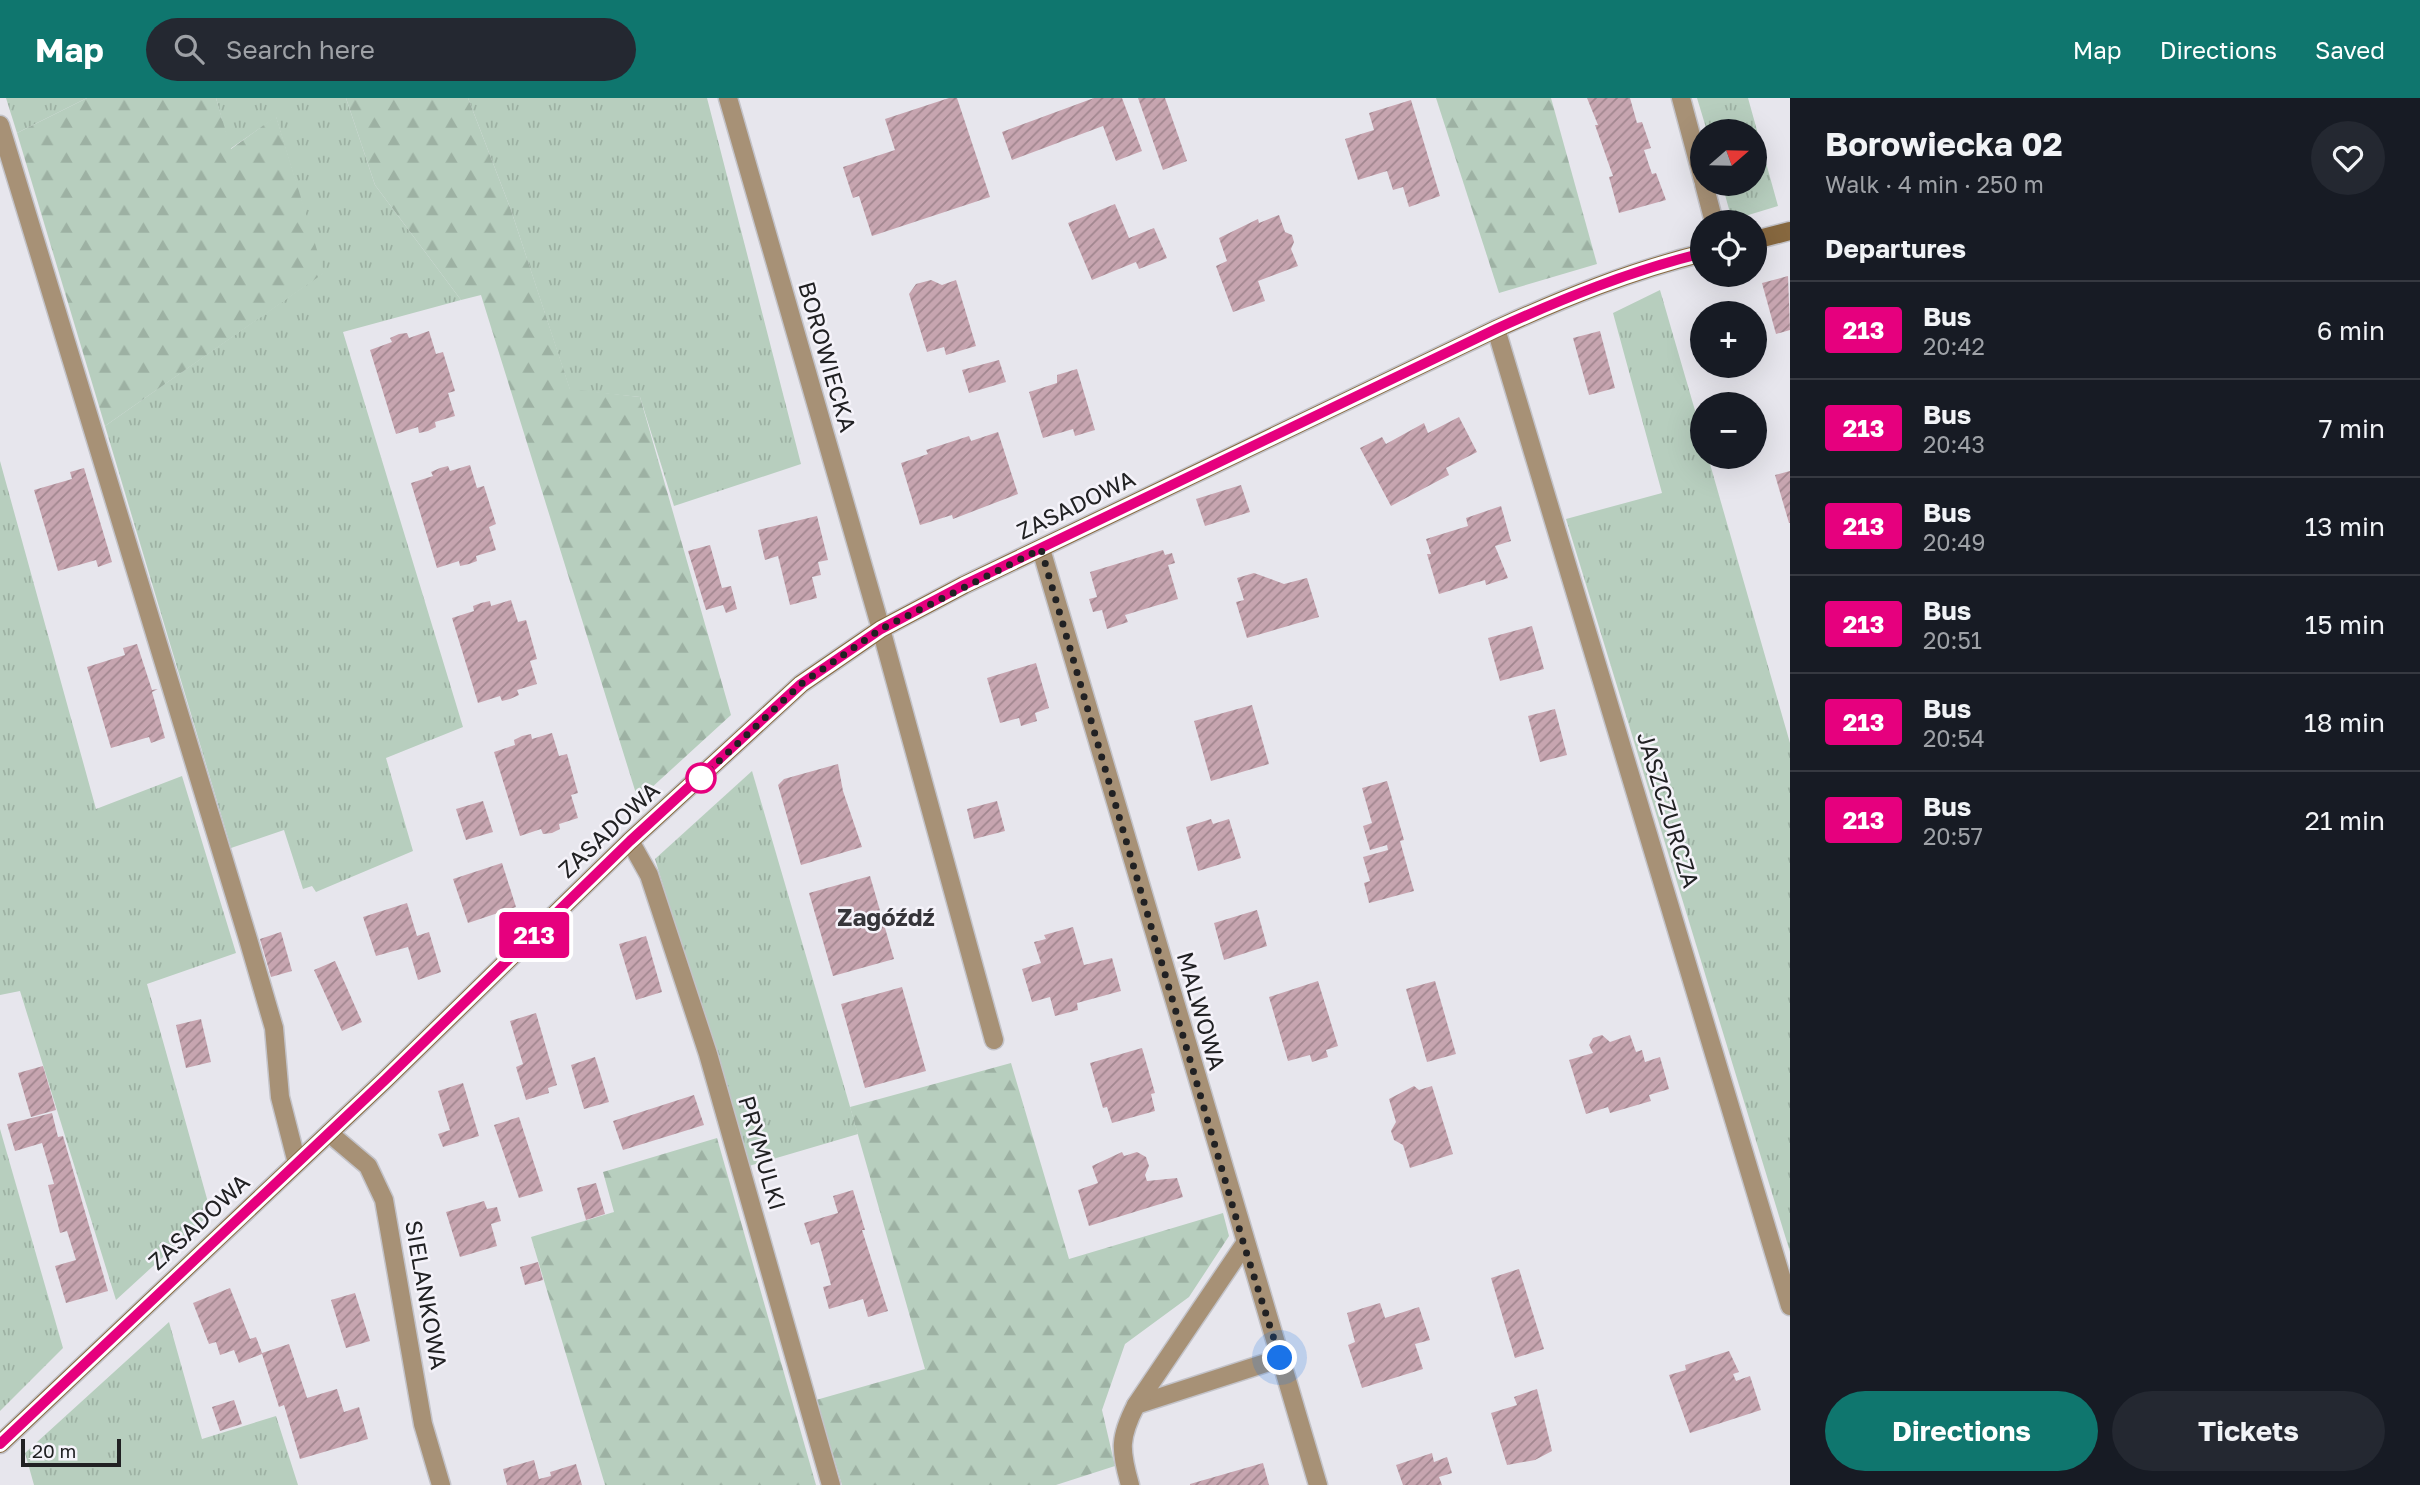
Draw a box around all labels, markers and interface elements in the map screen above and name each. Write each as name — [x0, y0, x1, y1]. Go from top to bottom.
search box — [146, 18, 636, 81]
text: Map — [35, 30, 104, 69]
icon: search — [170, 30, 208, 68]
text: Search here — [226, 34, 375, 65]
text: Map — [2073, 35, 2122, 64]
text: Directions — [2160, 35, 2277, 64]
text: Saved — [2315, 35, 2385, 64]
north arrow — [1690, 119, 1768, 196]
map controls — [1690, 119, 1767, 469]
button: heart — [2311, 121, 2385, 195]
text: Borowiecka 02 — [1825, 124, 2063, 163]
text: Walk · 4 min · 250 m — [1825, 170, 2044, 198]
button: locate — [1690, 210, 1767, 287]
text: Departures — [1825, 233, 1966, 264]
street label: BOROWIECKA — [793, 278, 863, 435]
button: + — [1690, 301, 1767, 378]
text: Bus — [1923, 301, 1971, 332]
text: 213 — [1843, 315, 1884, 344]
text: 6 min — [2317, 315, 2385, 346]
text: 20:42 — [1923, 332, 1985, 360]
button: − — [1690, 392, 1767, 469]
text: Bus — [1923, 399, 1971, 430]
text: 213 — [1843, 413, 1884, 442]
text: 7 min — [2319, 413, 2385, 444]
text: 20:43 — [1923, 430, 1985, 458]
street label: ZASADOWA — [1012, 463, 1139, 545]
text: Bus — [1923, 497, 1971, 528]
text: 213 — [1843, 511, 1884, 540]
text: 13 min — [2305, 511, 2385, 542]
text: 20:49 — [1923, 528, 1985, 556]
text: Bus — [1923, 595, 1971, 626]
text: 213 — [1843, 609, 1884, 638]
text: 15 min — [2305, 609, 2385, 640]
text: 20:51 — [1923, 626, 1982, 654]
text: Bus — [1923, 693, 1971, 724]
text: 213 — [1843, 707, 1884, 736]
text: 18 min — [2304, 707, 2385, 738]
text: 20:54 — [1923, 724, 1985, 752]
street label: JASZCZURCZA — [1632, 728, 1706, 891]
unlabelled marker — [686, 763, 716, 793]
street label: ZASADOWA — [552, 775, 665, 883]
text: Bus — [1923, 791, 1971, 822]
text: 213 — [1843, 805, 1884, 834]
text: 21 min — [2305, 805, 2385, 836]
text: 20:57 — [1923, 822, 1983, 850]
district label: Zagóźdź — [837, 902, 935, 931]
line badge: 213 — [494, 912, 574, 958]
text: 213 — [513, 920, 555, 949]
street label: MALWOWA — [1172, 948, 1232, 1073]
street label: PRYMULKI — [733, 1092, 793, 1213]
street label: ZASADOWA — [142, 1167, 255, 1275]
street label: SIELANKOWA — [400, 1218, 454, 1372]
your location — [1262, 1340, 1297, 1375]
button: Directions — [1825, 1391, 2098, 1471]
button: Tickets — [2112, 1391, 2385, 1471]
scale bar — [21, 1436, 121, 1468]
text: 20 m — [32, 1439, 76, 1462]

